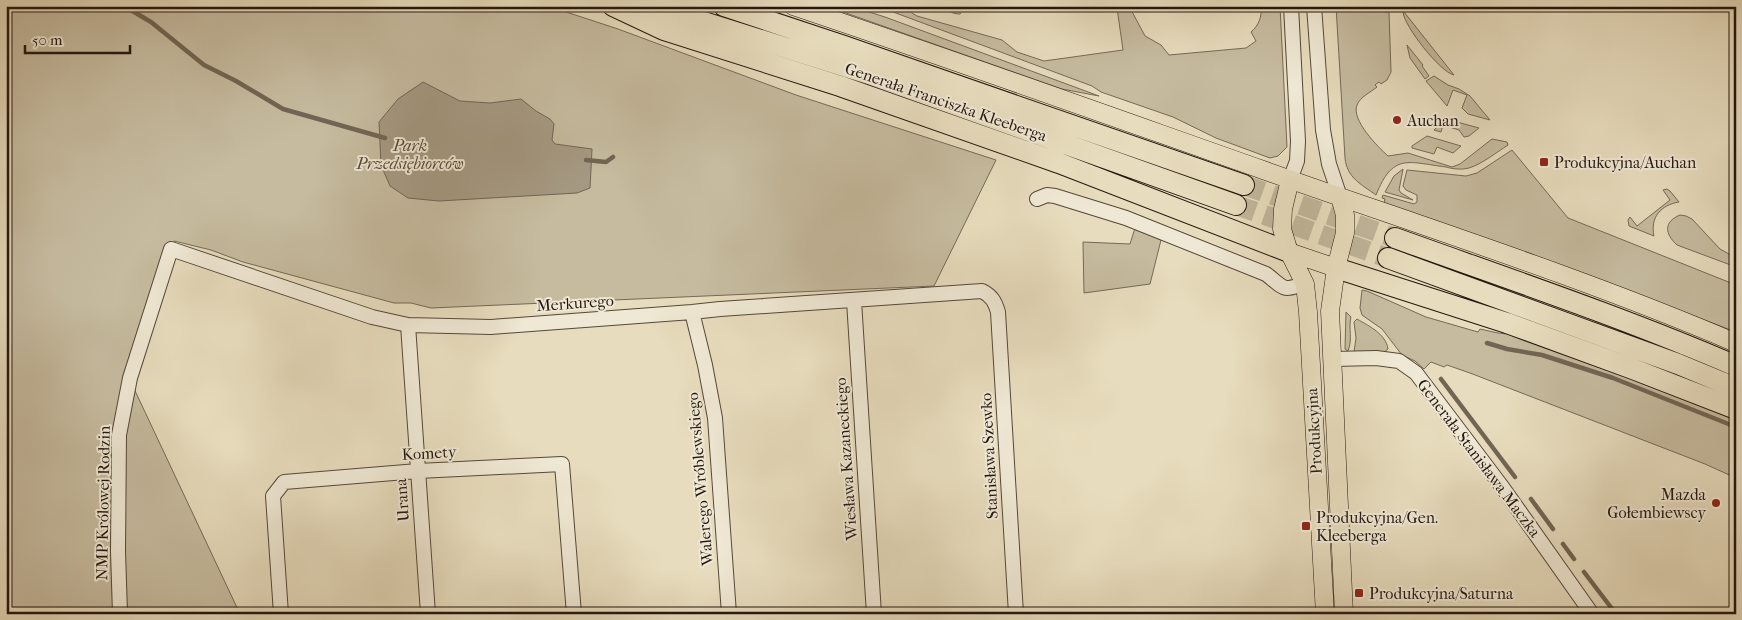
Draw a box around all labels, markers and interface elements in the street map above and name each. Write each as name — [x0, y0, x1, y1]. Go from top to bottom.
scale bar — [25, 22, 130, 54]
text: 50 m — [32, 31, 63, 49]
street label: Generała Franciszka Kleeberga — [843, 58, 1050, 146]
place label: Auchan — [1406, 111, 1460, 130]
marker: Auchan — [1391, 114, 1403, 126]
park label: Park Przedsiębiorców — [356, 136, 464, 173]
place label: Produkcyjna/Auchan — [1554, 153, 1697, 172]
marker: Produkcyjna/Auchan — [1538, 156, 1550, 168]
street label: Merkurego — [536, 291, 614, 315]
street label: Generała Stanisława Maczka — [1413, 375, 1545, 541]
street label: Wiesława Kazaneckiego — [831, 377, 861, 542]
street label: Produkcyjna — [1302, 387, 1326, 475]
street label: Walerego Wróblewskiego — [683, 392, 717, 567]
street label: Stanisława Szewko — [976, 392, 1002, 520]
street label: NMP Królowej Rodzin — [92, 425, 114, 580]
street label: Komety — [401, 442, 457, 464]
street label: Urana — [391, 477, 413, 522]
place label: Mazda Gołembiewscy — [1607, 485, 1707, 522]
marker: Mazda Gołembiewscy — [1710, 497, 1722, 509]
place label: Produkcyjna/Gen. Kleeberga — [1316, 508, 1438, 545]
marker: Produkcyjna/Gen. Kleeberga — [1300, 520, 1312, 532]
place label: Produkcyjna/Saturna — [1369, 584, 1514, 603]
marker: Produkcyjna/Saturna — [1353, 587, 1365, 599]

